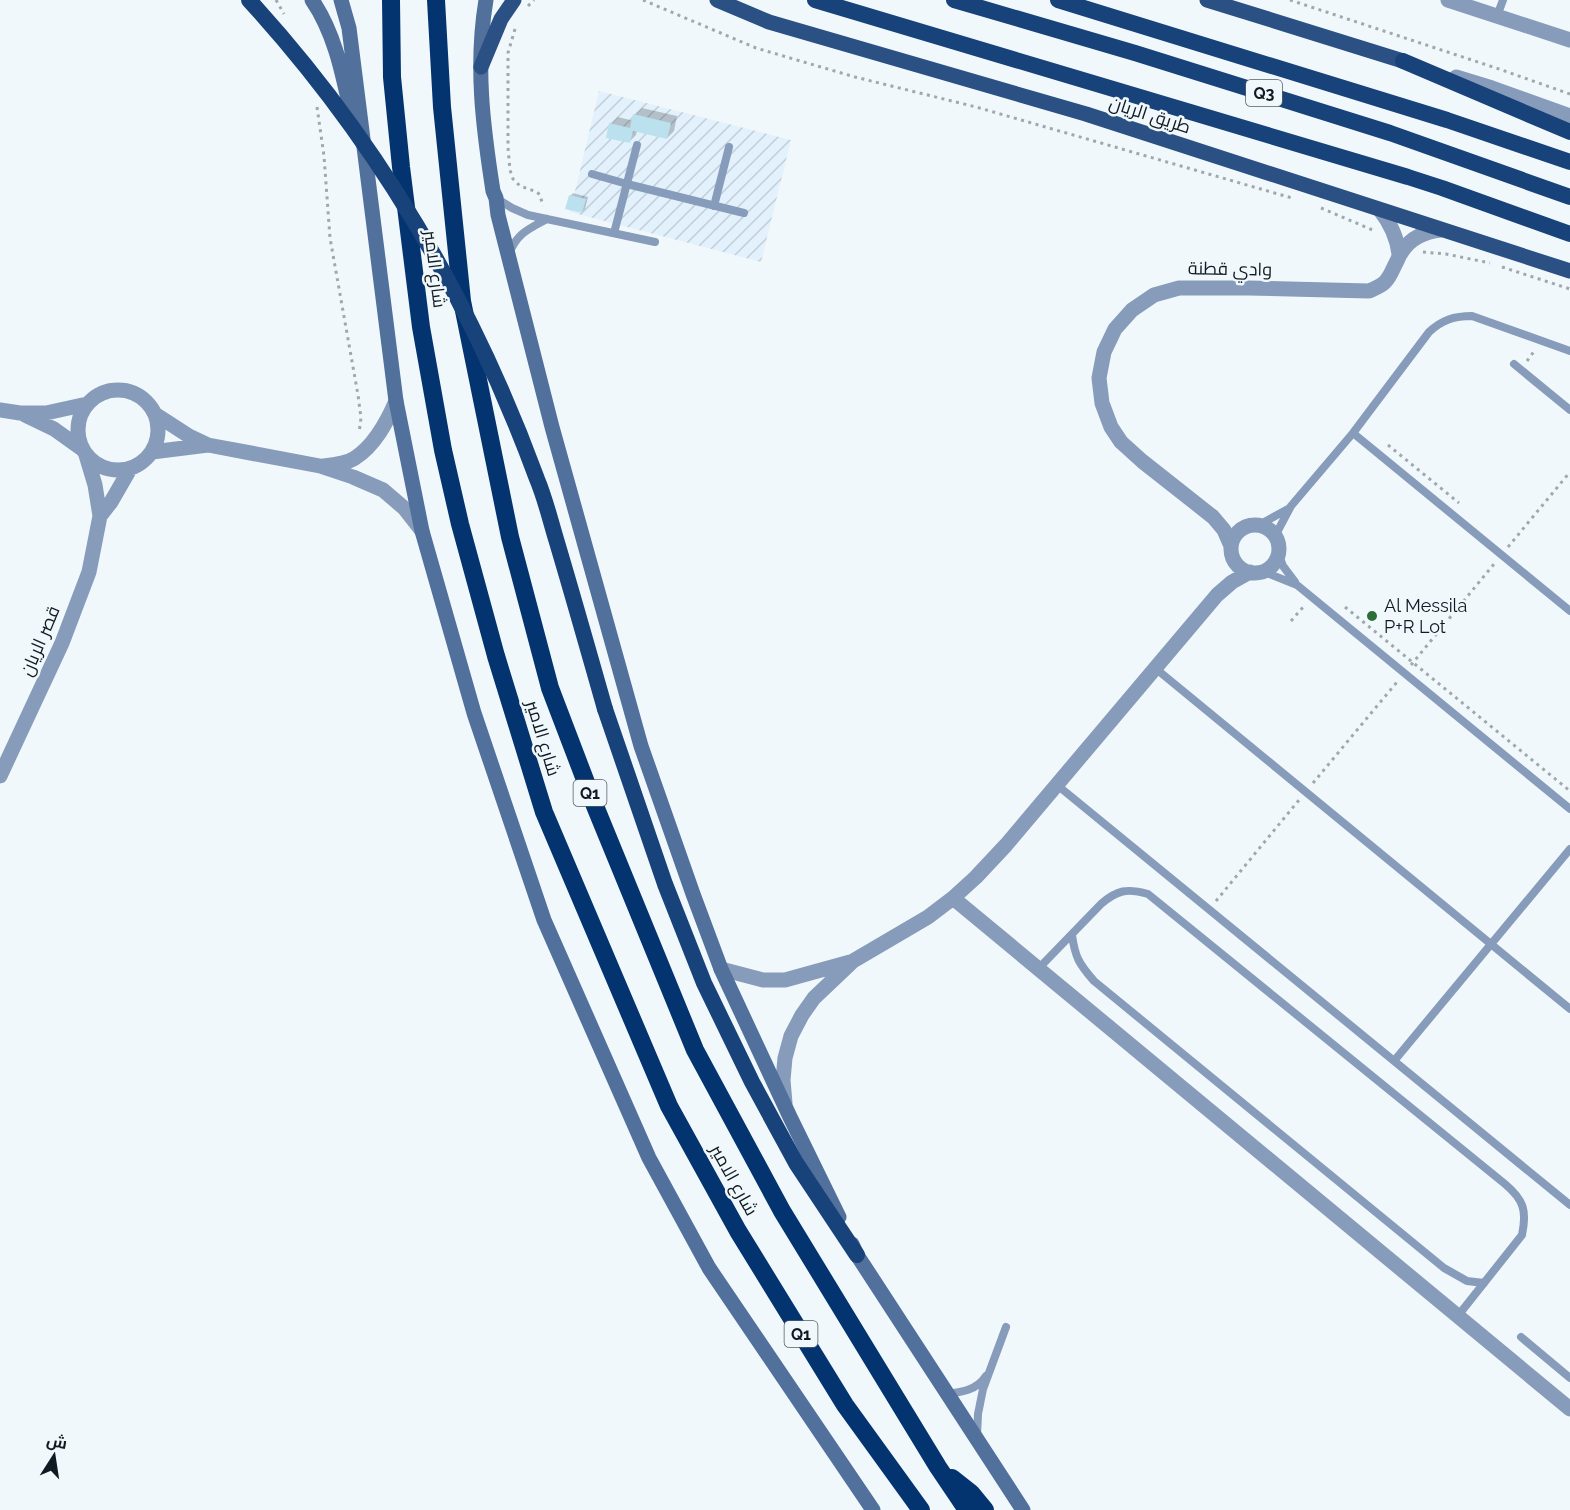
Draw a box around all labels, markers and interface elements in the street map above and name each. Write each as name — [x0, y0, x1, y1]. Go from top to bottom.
road number: Q3 — [1246, 80, 1282, 106]
street label: طريق الريان — [1106, 91, 1194, 139]
street label: شارع الامير — [418, 228, 451, 309]
street label: وادي قطنة — [1188, 257, 1272, 284]
place label: Al Messila P+R Lot — [1384, 595, 1467, 637]
street label: قصر الريان — [15, 602, 65, 680]
marker: Al Messila P+R Lot — [1365, 609, 1379, 623]
street label: شارع الامير — [520, 696, 565, 779]
road number: Q1 — [574, 780, 606, 806]
street label: شارع الامير — [704, 1140, 763, 1220]
road number: Q1 — [784, 1321, 818, 1347]
north arrow — [24, 1426, 84, 1486]
text: ش — [45, 1430, 69, 1453]

